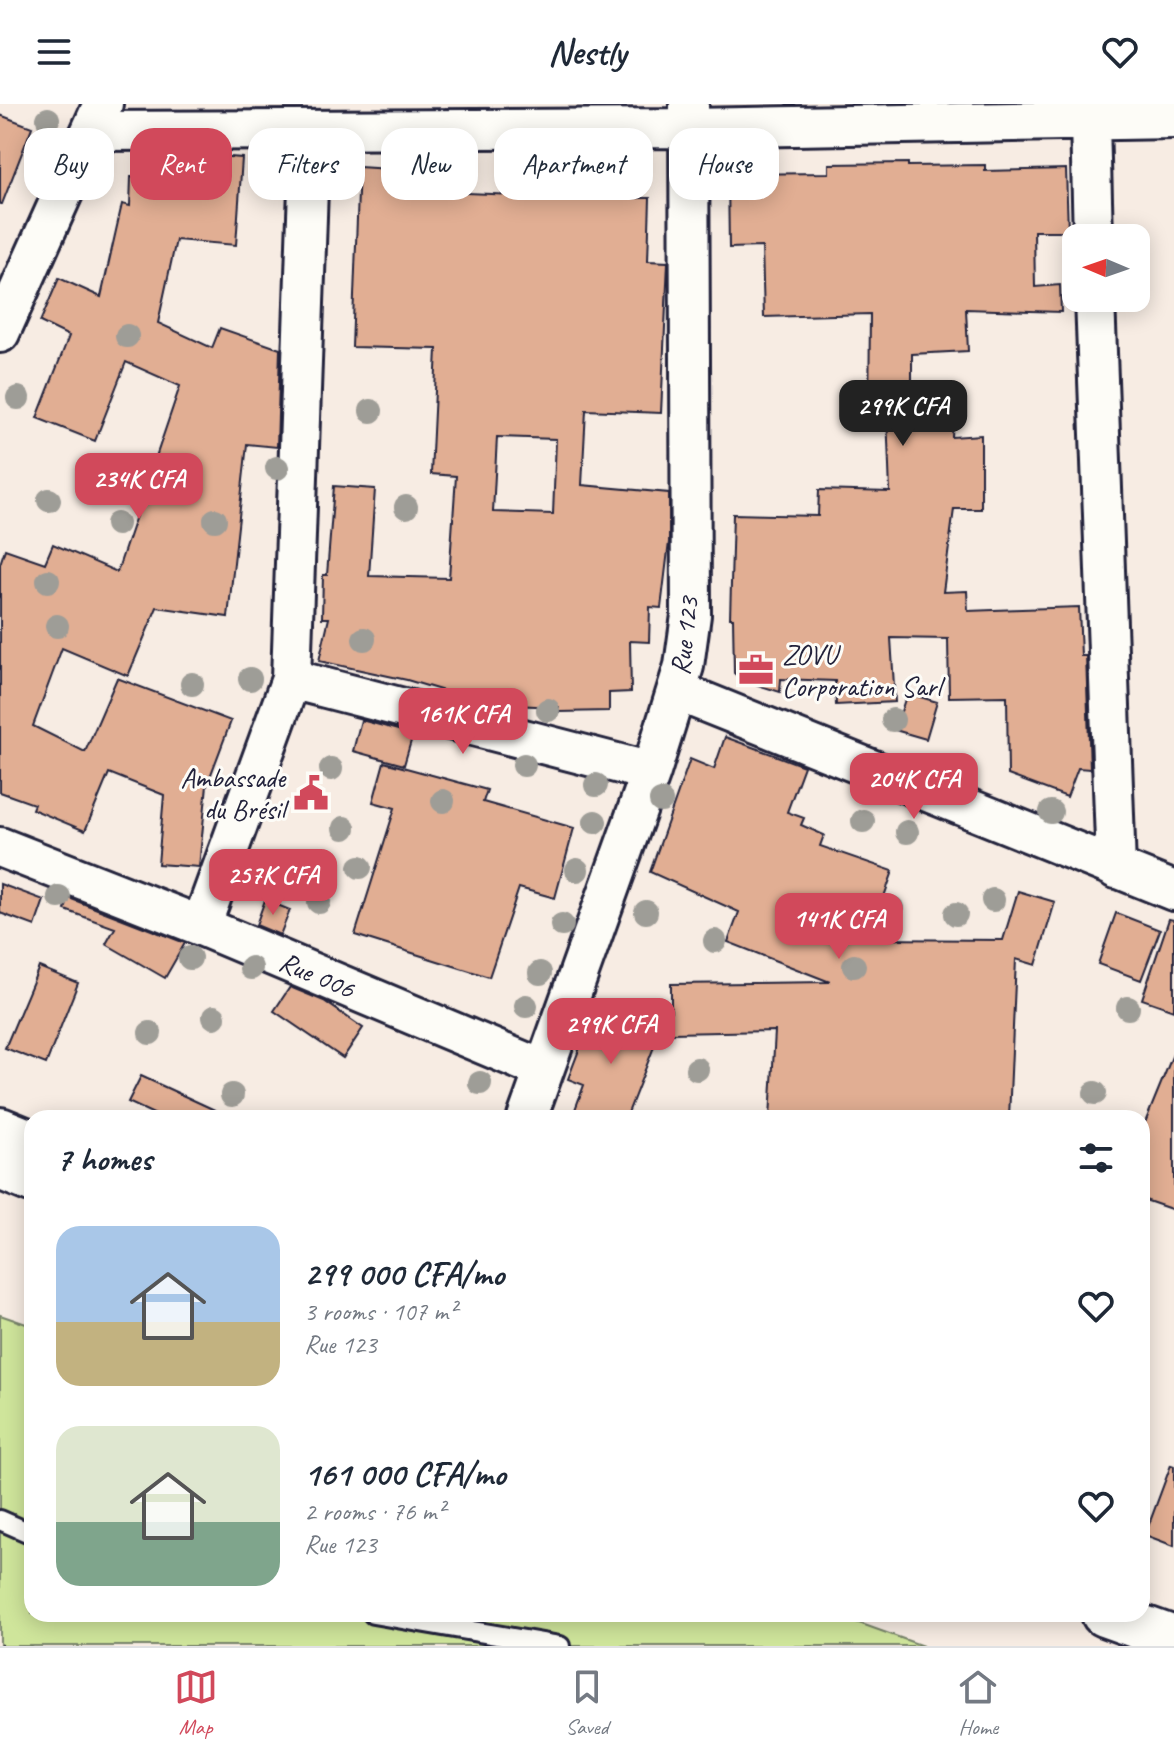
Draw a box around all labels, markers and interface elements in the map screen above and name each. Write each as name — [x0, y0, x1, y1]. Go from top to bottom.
text: Nestly — [548, 29, 626, 75]
icon: menu — [32, 30, 76, 74]
icon: heart — [1098, 30, 1142, 74]
chip: Buy — [24, 128, 114, 200]
chip: Rent — [130, 128, 232, 200]
chip: Filters — [248, 128, 365, 200]
chip: New — [381, 128, 478, 200]
chip: Apartment — [494, 128, 653, 200]
chip: House — [669, 128, 779, 200]
north arrow — [1062, 224, 1150, 312]
map controls — [1062, 224, 1150, 312]
pin: 299K CFA — [820, 380, 986, 448]
text: 299K CFA — [857, 389, 949, 422]
pin: 234K CFA — [56, 453, 222, 521]
text: 234K CFA — [93, 462, 185, 495]
street label: Rue 123 — [662, 593, 706, 677]
place label: ZOVU Corporation Sarl — [782, 637, 946, 704]
office icon: ZOVU Corporation Sarl — [737, 651, 775, 689]
pin: 161K CFA — [380, 688, 546, 756]
text: 161K CFA — [417, 697, 509, 730]
pin: 204K CFA — [831, 753, 997, 821]
place label: Ambassade du Brésil — [180, 760, 290, 827]
text: 204K CFA — [868, 762, 960, 795]
public building icon: Ambassade du Brésil — [292, 774, 330, 812]
pin: 257K CFA — [190, 849, 356, 917]
text: 257K CFA — [227, 858, 319, 891]
pin: 141K CFA — [756, 893, 922, 961]
text: 141K CFA — [793, 902, 885, 935]
street label: Rue 006 — [274, 944, 361, 1007]
pin: 299K CFA — [528, 998, 694, 1066]
text: 299K CFA — [565, 1007, 657, 1040]
icon: filters — [1074, 1136, 1118, 1180]
text: 7 homes — [56, 1137, 152, 1180]
text: 299 000 CFA/mo — [304, 1252, 504, 1295]
icon: home — [120, 1258, 216, 1354]
icon: heart — [1074, 1284, 1118, 1328]
text: 3 rooms · 107 m² — [304, 1295, 456, 1328]
text: Rue 123 — [304, 1328, 377, 1361]
text: 161 000 CFA/mo — [304, 1452, 506, 1495]
icon: home — [120, 1458, 216, 1554]
icon: heart — [1074, 1484, 1118, 1528]
text: 2 rooms · 76 m² — [304, 1495, 445, 1528]
text: Rue 123 — [304, 1528, 377, 1561]
tab: Map — [174, 1665, 218, 1741]
tab: Saved — [565, 1665, 609, 1741]
tab: Home — [956, 1665, 1000, 1741]

